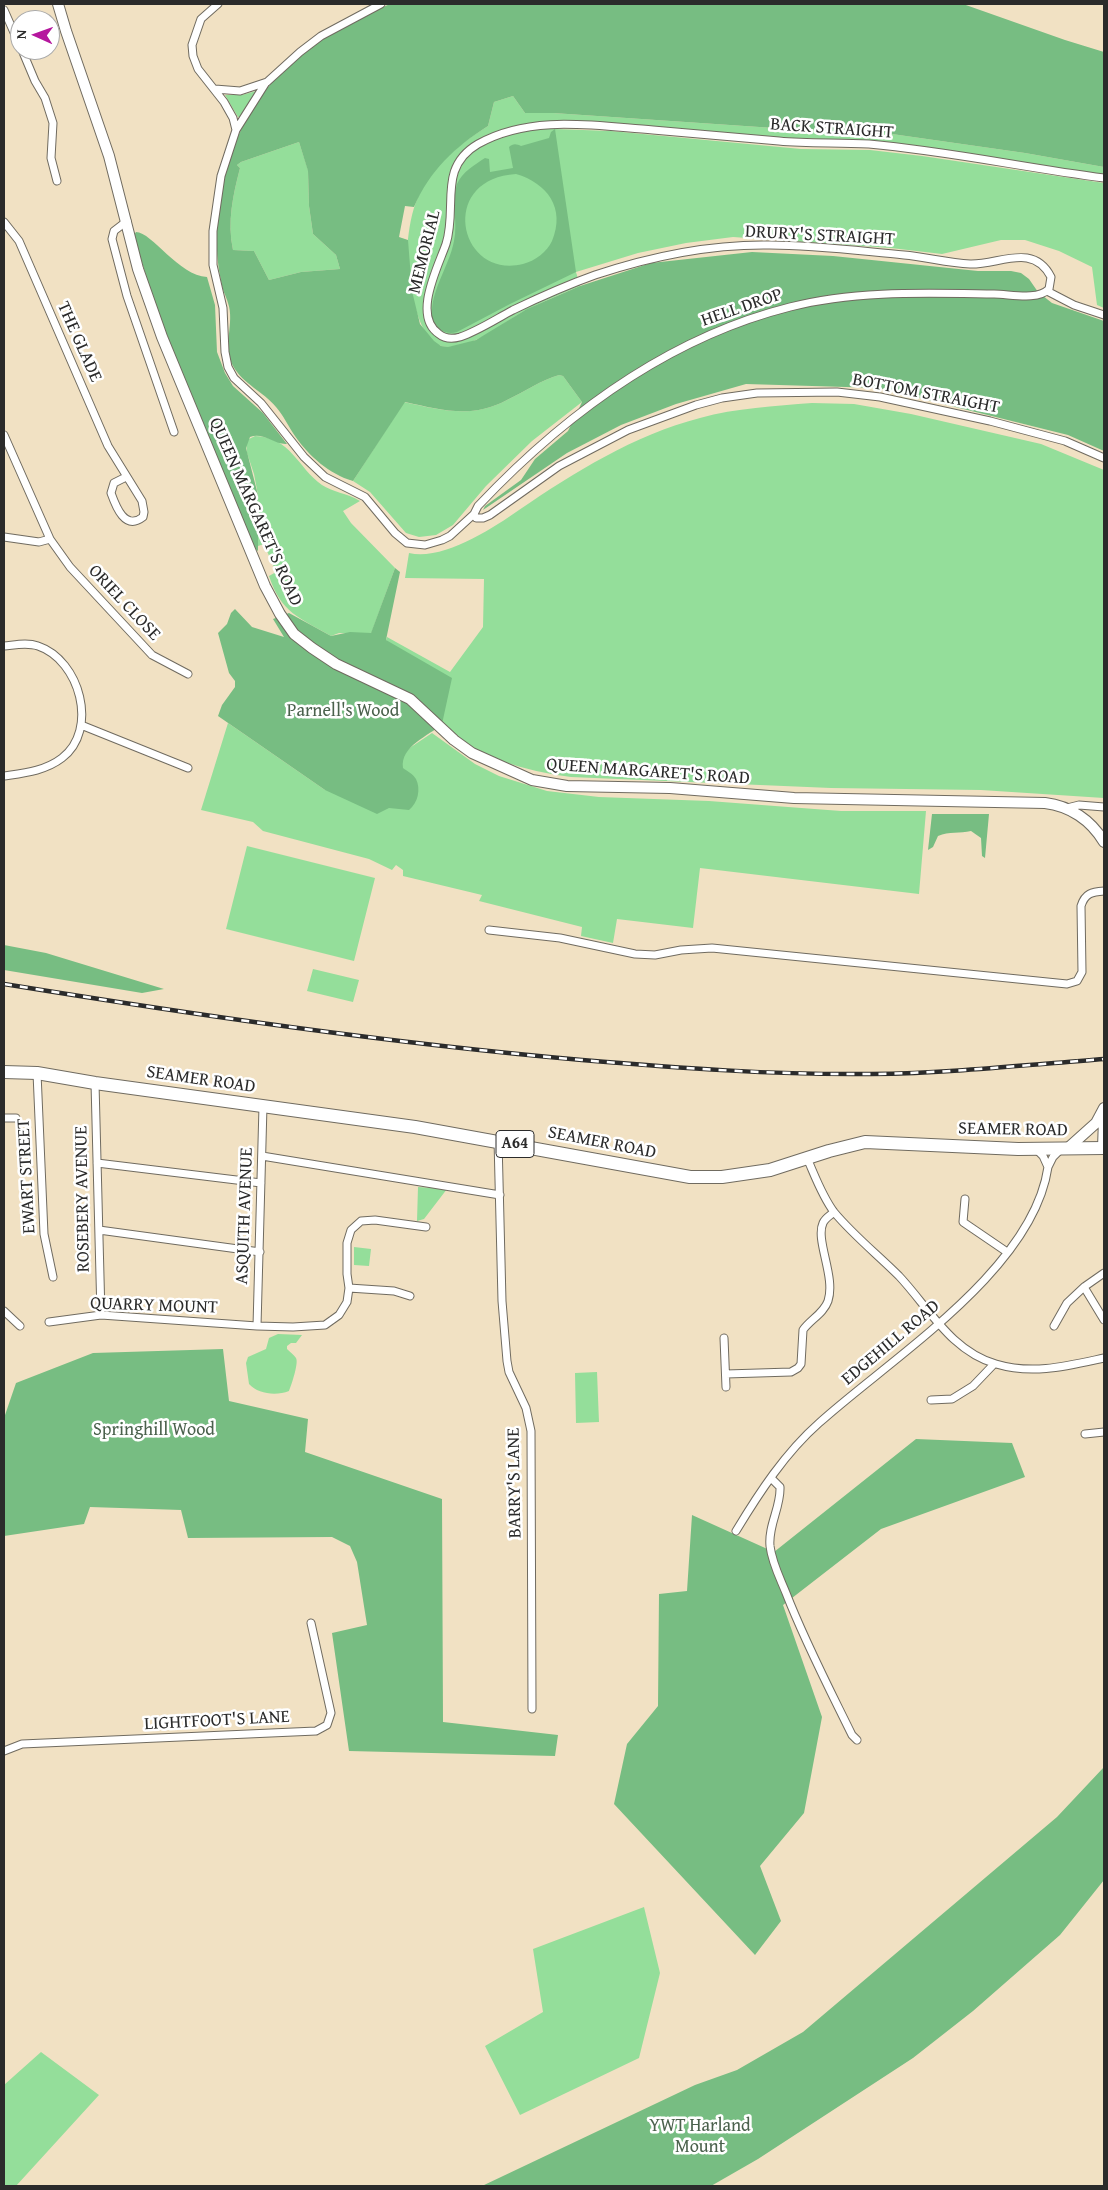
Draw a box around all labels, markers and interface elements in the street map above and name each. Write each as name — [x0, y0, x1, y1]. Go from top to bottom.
north arrow — [10, 10, 60, 60]
text: N — [11, 29, 31, 40]
street label: BACK STRAIGHT — [770, 114, 894, 144]
street label: MEMORIAL — [404, 208, 446, 296]
street label: DRURY'S STRAIGHT — [745, 221, 895, 251]
street label: HELL DROP — [699, 284, 785, 332]
street label: THE GLADE — [52, 299, 106, 385]
street label: BOTTOM STRAIGHT — [851, 369, 1001, 419]
street label: QUEEN MARGARET'S ROAD — [204, 414, 306, 610]
street label: ORIEL CLOSE — [83, 561, 165, 645]
park label: Parnell's Wood — [287, 700, 399, 722]
street label: QUEEN MARGARET'S ROAD — [546, 754, 750, 790]
street label: SEAMER ROAD — [145, 1062, 257, 1098]
street label: EWART STREET — [13, 1118, 41, 1234]
street label: SEAMER ROAD — [958, 1118, 1068, 1142]
street label: SEAMER ROAD — [546, 1122, 658, 1164]
street label: ROSEBERY AVENUE — [71, 1125, 95, 1273]
road number: A64 — [496, 1130, 534, 1158]
street label: ASQUITH AVENUE — [232, 1147, 258, 1285]
street label: QUARRY MOUNT — [90, 1293, 218, 1319]
street label: EDGEHILL ROAD — [838, 1296, 944, 1390]
park label: Springhill Wood — [93, 1419, 215, 1441]
street label: BARRY'S LANE — [503, 1428, 527, 1538]
street label: LIGHTFOOT'S LANE — [144, 1706, 290, 1736]
park label: YWT Harland Mount — [649, 2115, 751, 2158]

